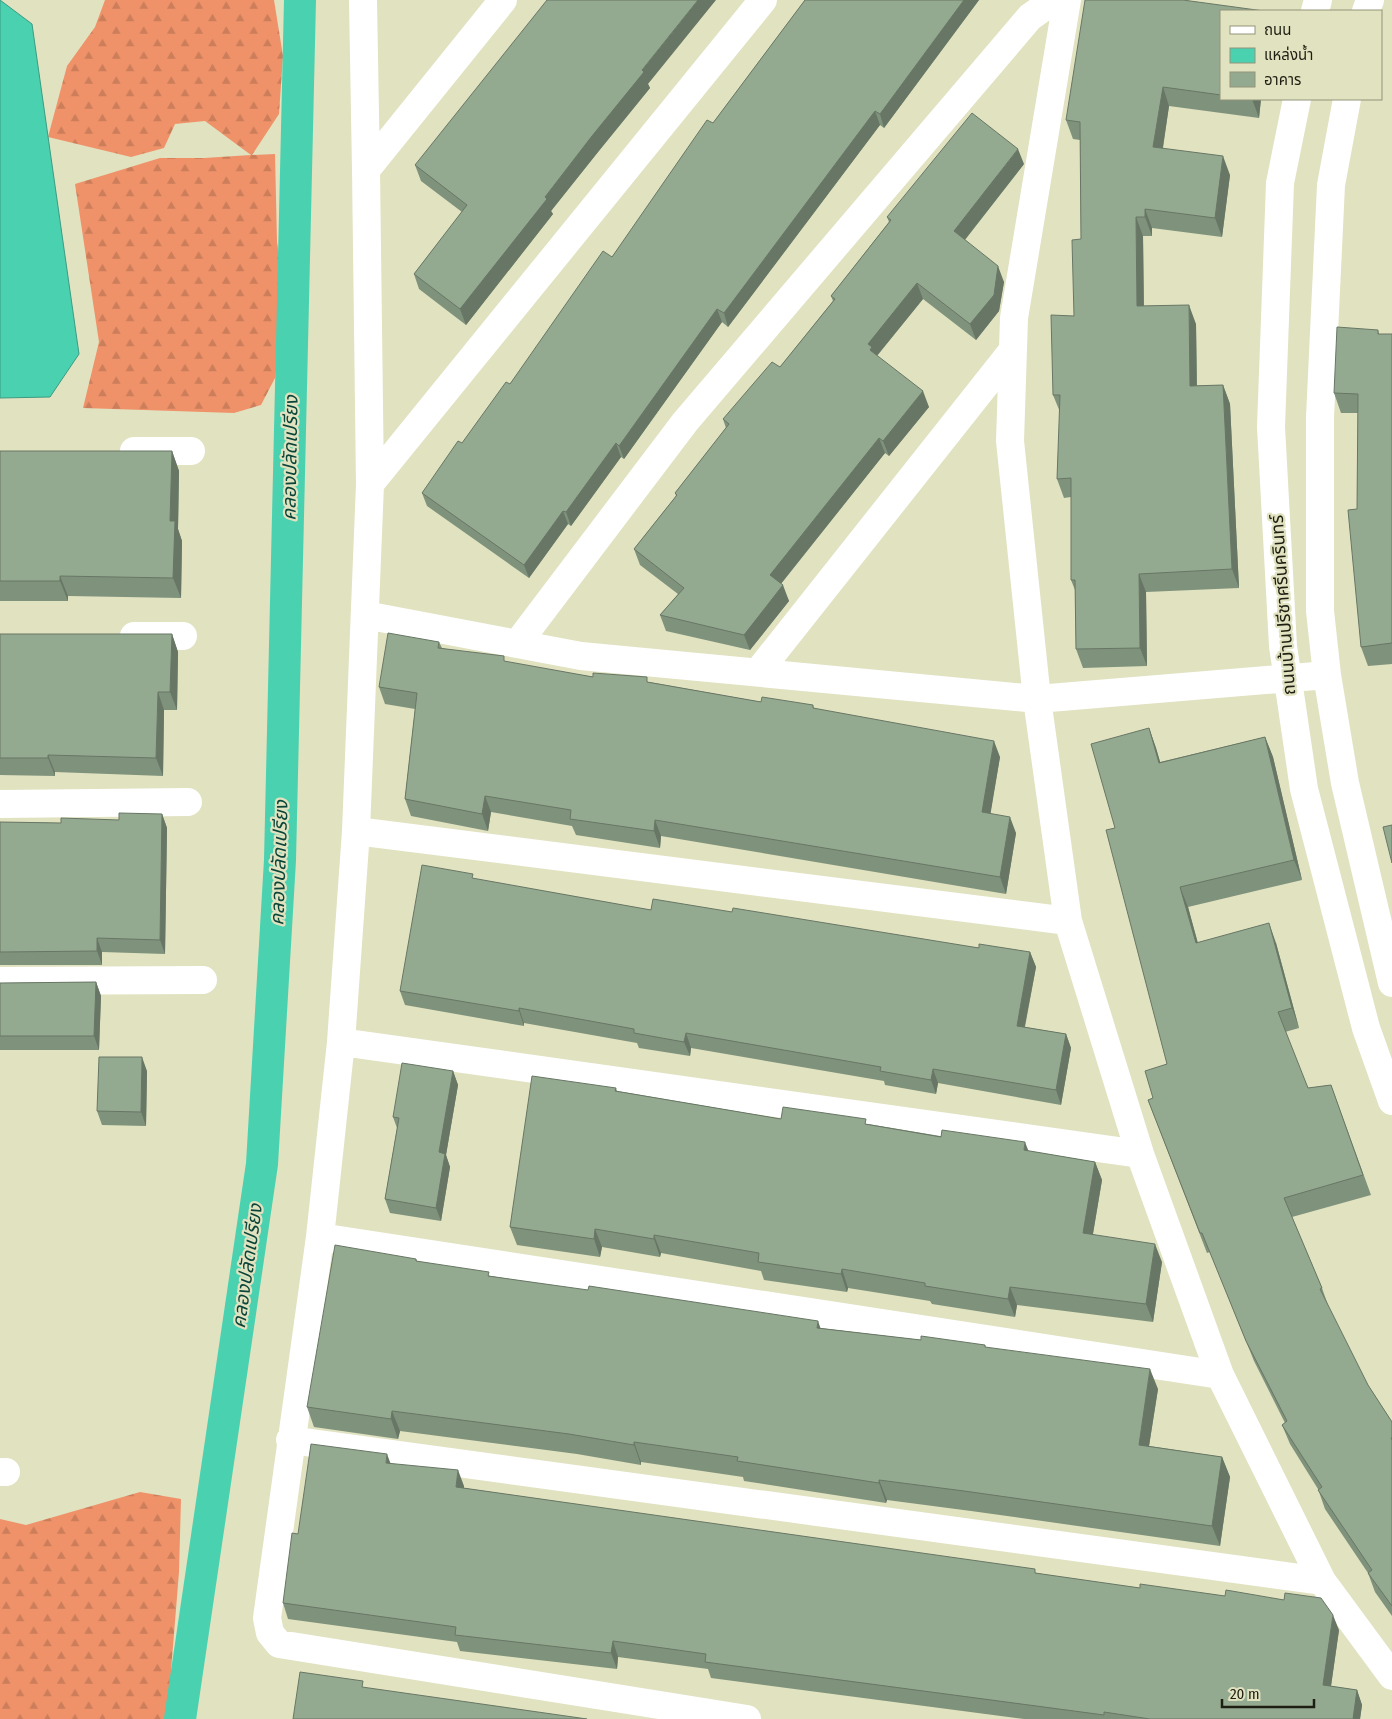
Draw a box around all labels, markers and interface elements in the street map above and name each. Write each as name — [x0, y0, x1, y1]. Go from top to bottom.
legend — [1220, 10, 1382, 100]
text: ถนน — [1264, 21, 1291, 39]
text: แหล่งน้ำ — [1264, 44, 1313, 64]
text: อาคาร — [1264, 71, 1301, 89]
water label: คลองปลัดเปรียง — [277, 394, 303, 521]
street label: ถนนบ้านปรีชาศรีนครินทร์ — [1266, 513, 1300, 696]
water label: คลองปลัดเปรียง — [265, 799, 293, 926]
water label: คลองปลัดเปรียง — [227, 1202, 267, 1330]
scale bar — [1222, 1676, 1314, 1708]
text: 20 m — [1230, 1685, 1260, 1703]

